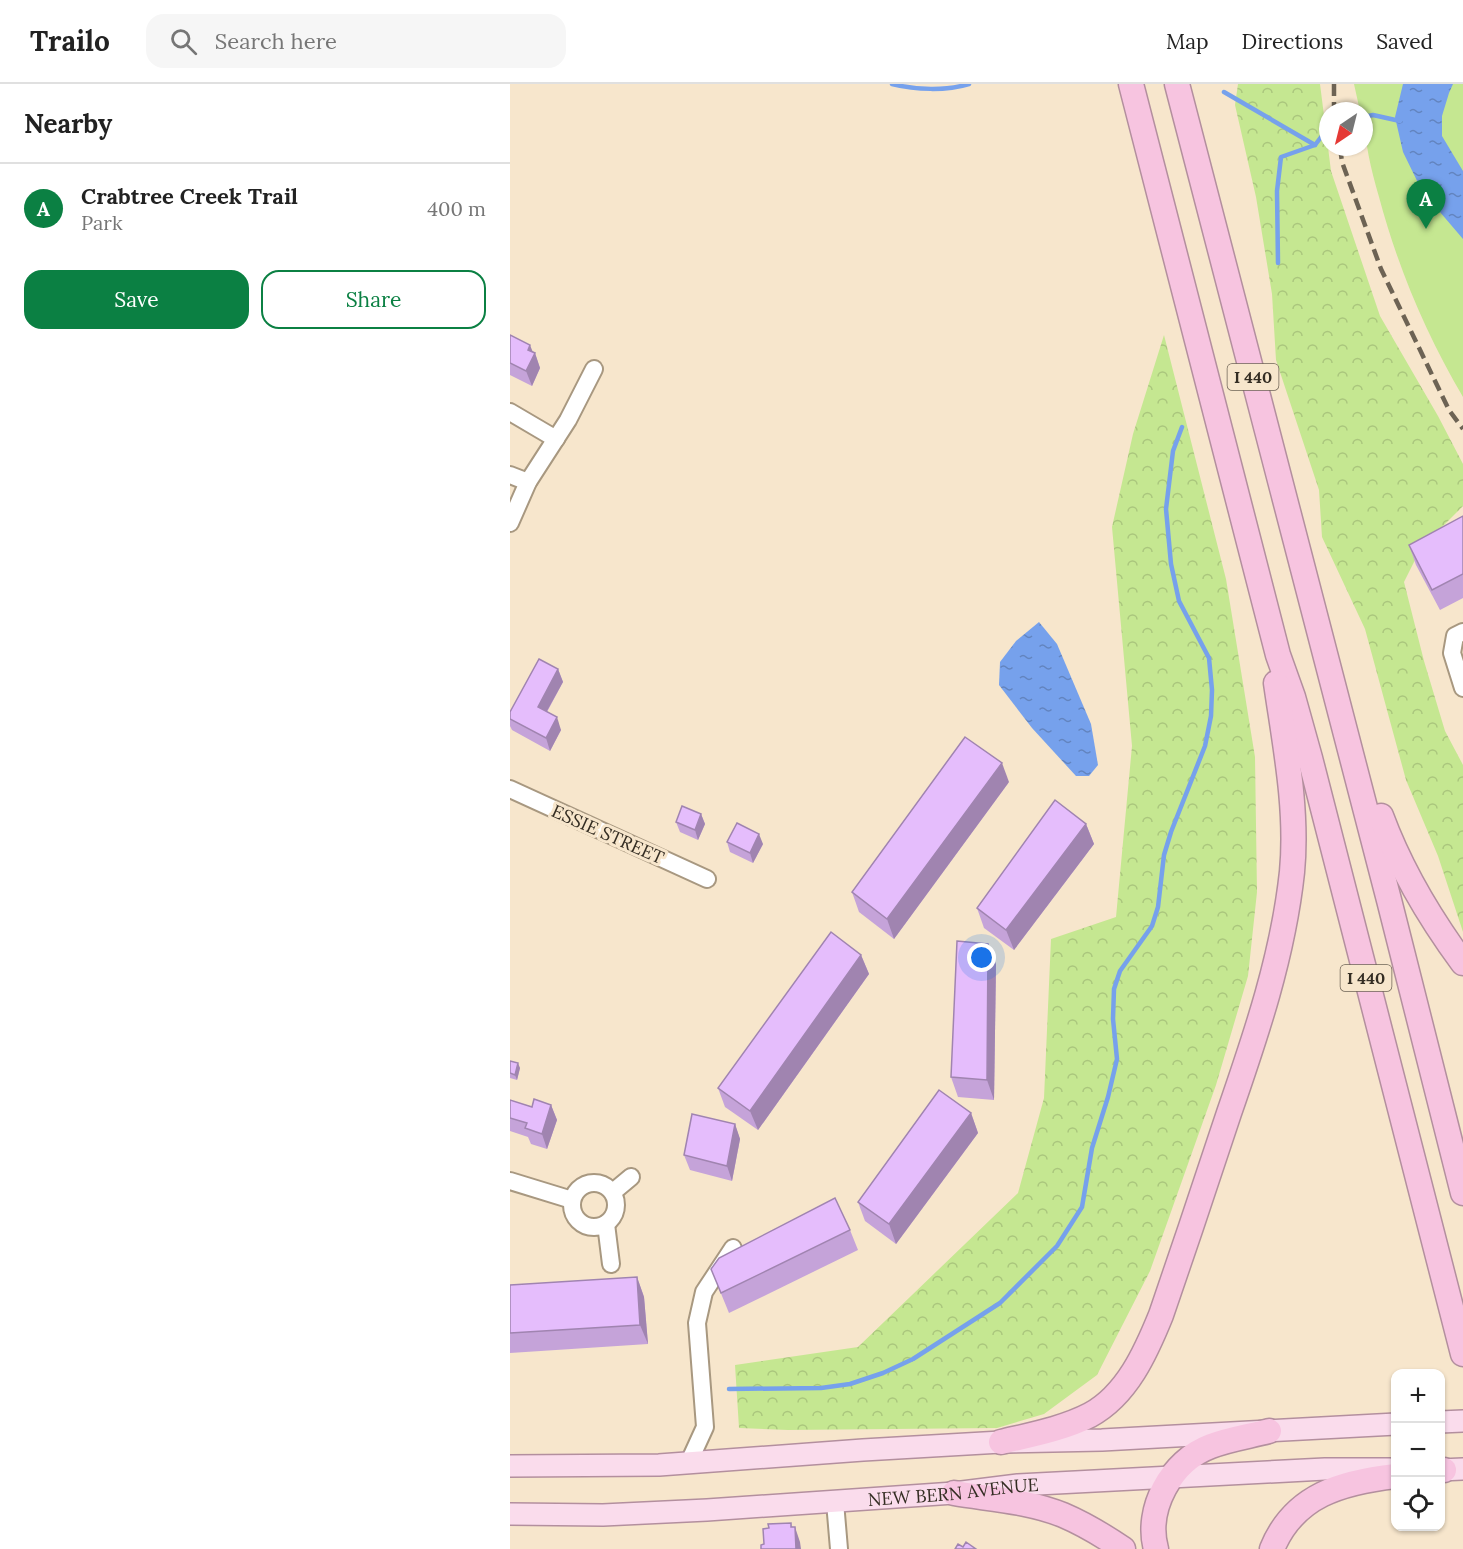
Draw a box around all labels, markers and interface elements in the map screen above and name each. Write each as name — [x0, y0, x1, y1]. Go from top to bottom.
search box — [146, 14, 566, 68]
text: Trailo — [30, 23, 110, 59]
icon: search — [167, 25, 200, 58]
text: Search here — [215, 27, 337, 55]
text: Map — [1166, 28, 1209, 55]
text: Directions — [1242, 28, 1343, 55]
text: Saved — [1376, 28, 1433, 55]
north arrow — [1319, 102, 1373, 156]
text: Nearby — [24, 107, 112, 140]
pin: A — [1406, 180, 1446, 229]
text: Crabtree Creek Trail — [81, 182, 298, 210]
text: A — [37, 196, 50, 221]
text: 400 m — [427, 196, 486, 221]
text: Park — [81, 210, 123, 235]
button: Save — [24, 270, 249, 329]
button: Share — [261, 270, 486, 329]
road number: I 440 — [1228, 364, 1278, 390]
street label: ESSIE STREET — [548, 799, 668, 869]
your location — [967, 943, 996, 972]
road number: I 440 — [1340, 965, 1392, 991]
map controls — [1391, 1369, 1445, 1531]
button: + — [1391, 1369, 1445, 1423]
button: − — [1391, 1423, 1445, 1477]
street label: NEW BERN AVENUE — [867, 1472, 1039, 1510]
button: locate — [1391, 1477, 1445, 1531]

